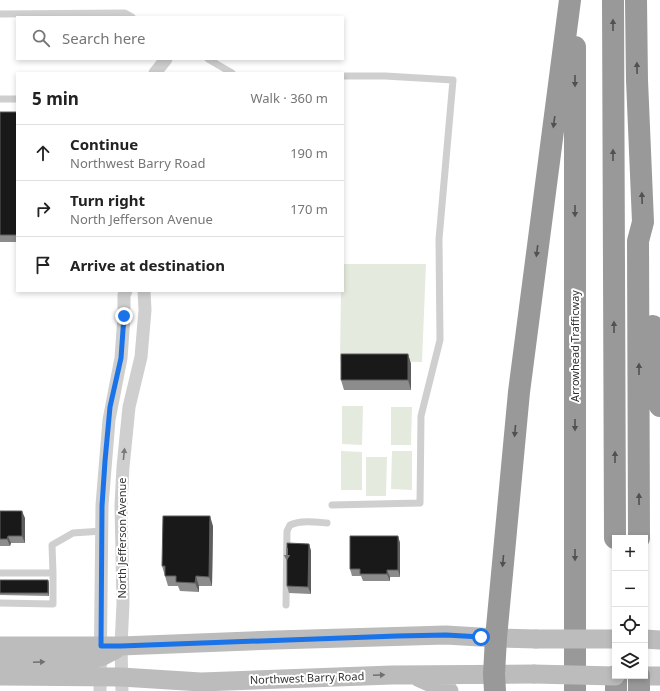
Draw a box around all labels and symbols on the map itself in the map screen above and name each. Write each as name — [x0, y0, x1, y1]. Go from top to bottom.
one-way arrow — [610, 18, 616, 31]
one-way arrow — [633, 62, 640, 74]
one-way arrow — [572, 75, 578, 88]
one-way arrow — [551, 116, 557, 128]
one-way arrow — [610, 148, 616, 161]
one-way arrow — [639, 191, 645, 204]
one-way arrow — [572, 205, 578, 218]
one-way arrow — [534, 245, 540, 257]
street label: Arrowhead Trafficway — [567, 290, 582, 402]
route end — [115, 307, 133, 325]
one-way arrow — [611, 320, 617, 333]
one-way arrow — [636, 362, 642, 375]
one-way arrow — [572, 419, 578, 432]
one-way arrow — [512, 425, 519, 437]
one-way arrow — [121, 448, 127, 460]
one-way arrow — [612, 450, 618, 463]
street label: North Jefferson Avenue — [114, 478, 129, 598]
one-way arrow — [636, 492, 642, 505]
one-way arrow — [284, 548, 290, 561]
one-way arrow — [572, 549, 578, 562]
one-way arrow — [500, 555, 507, 567]
route start — [472, 628, 490, 646]
one-way arrow — [33, 659, 46, 665]
street label: Northwest Barry Road — [249, 668, 365, 687]
one-way arrow — [373, 672, 385, 679]

